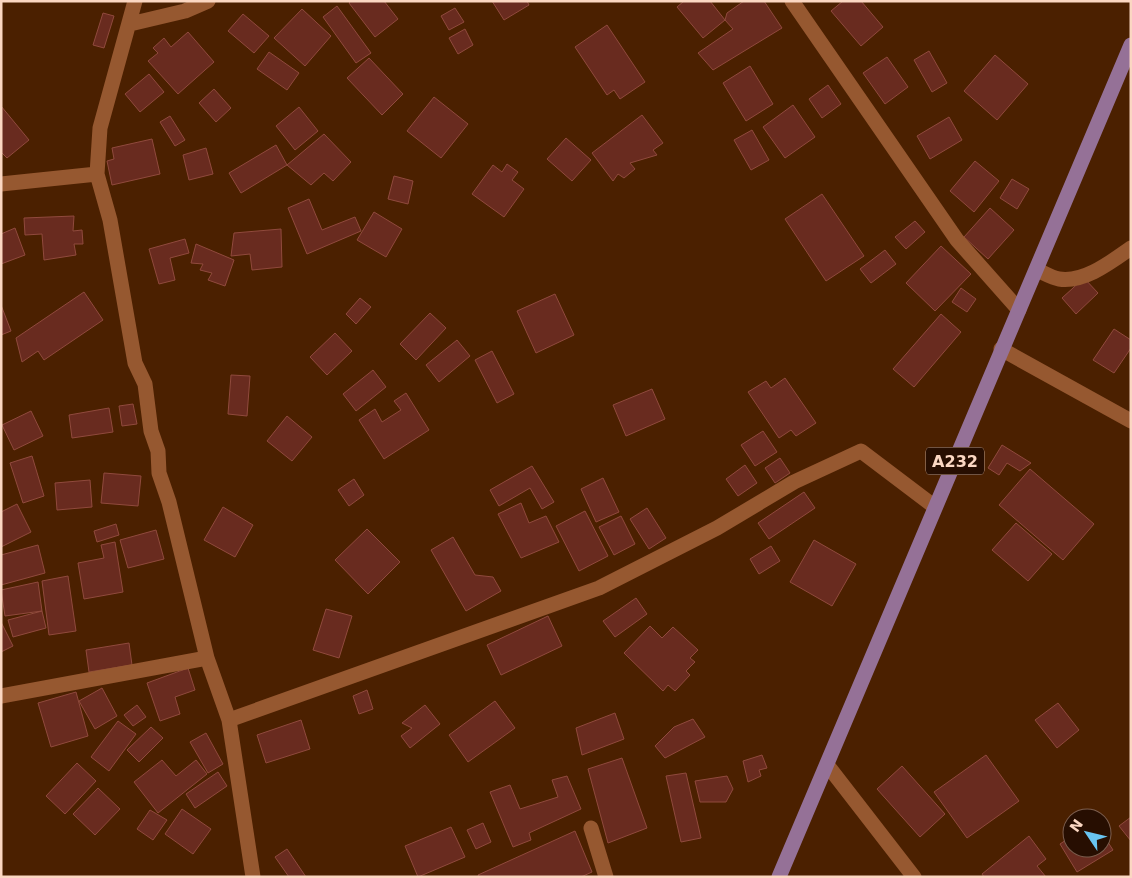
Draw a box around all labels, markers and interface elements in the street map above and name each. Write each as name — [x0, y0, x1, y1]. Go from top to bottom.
road number: A232 — [926, 448, 984, 474]
north arrow — [1062, 808, 1112, 858]
text: N — [1066, 816, 1086, 835]

